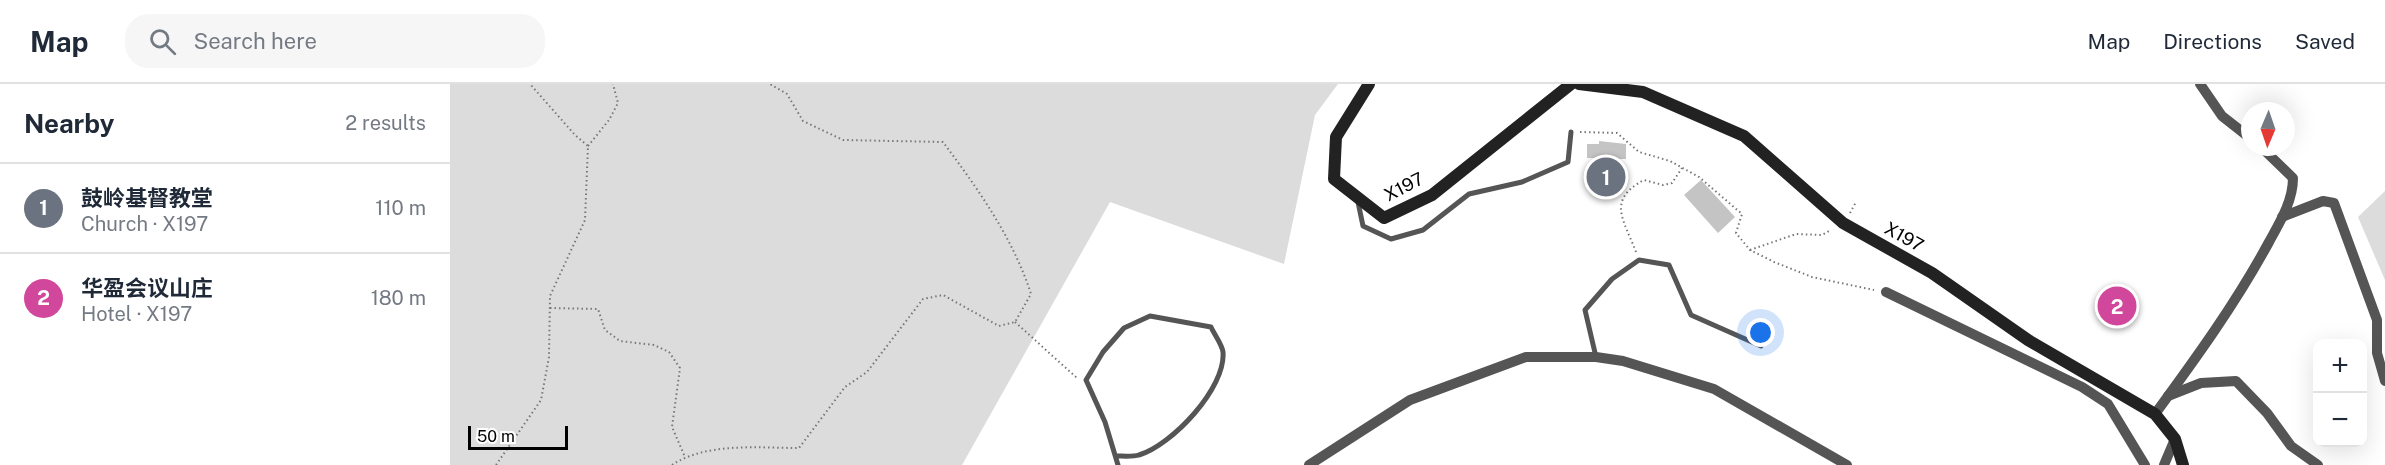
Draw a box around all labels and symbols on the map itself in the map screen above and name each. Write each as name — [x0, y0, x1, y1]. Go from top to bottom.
north arrow — [2241, 102, 2295, 156]
pin: 1 — [1586, 154, 1626, 200]
street label: X197 — [1381, 168, 1427, 205]
street label: X197 — [1881, 217, 1927, 256]
pin: 2 — [2098, 284, 2136, 328]
your location — [1746, 318, 1775, 347]
scale bar — [468, 423, 568, 450]

